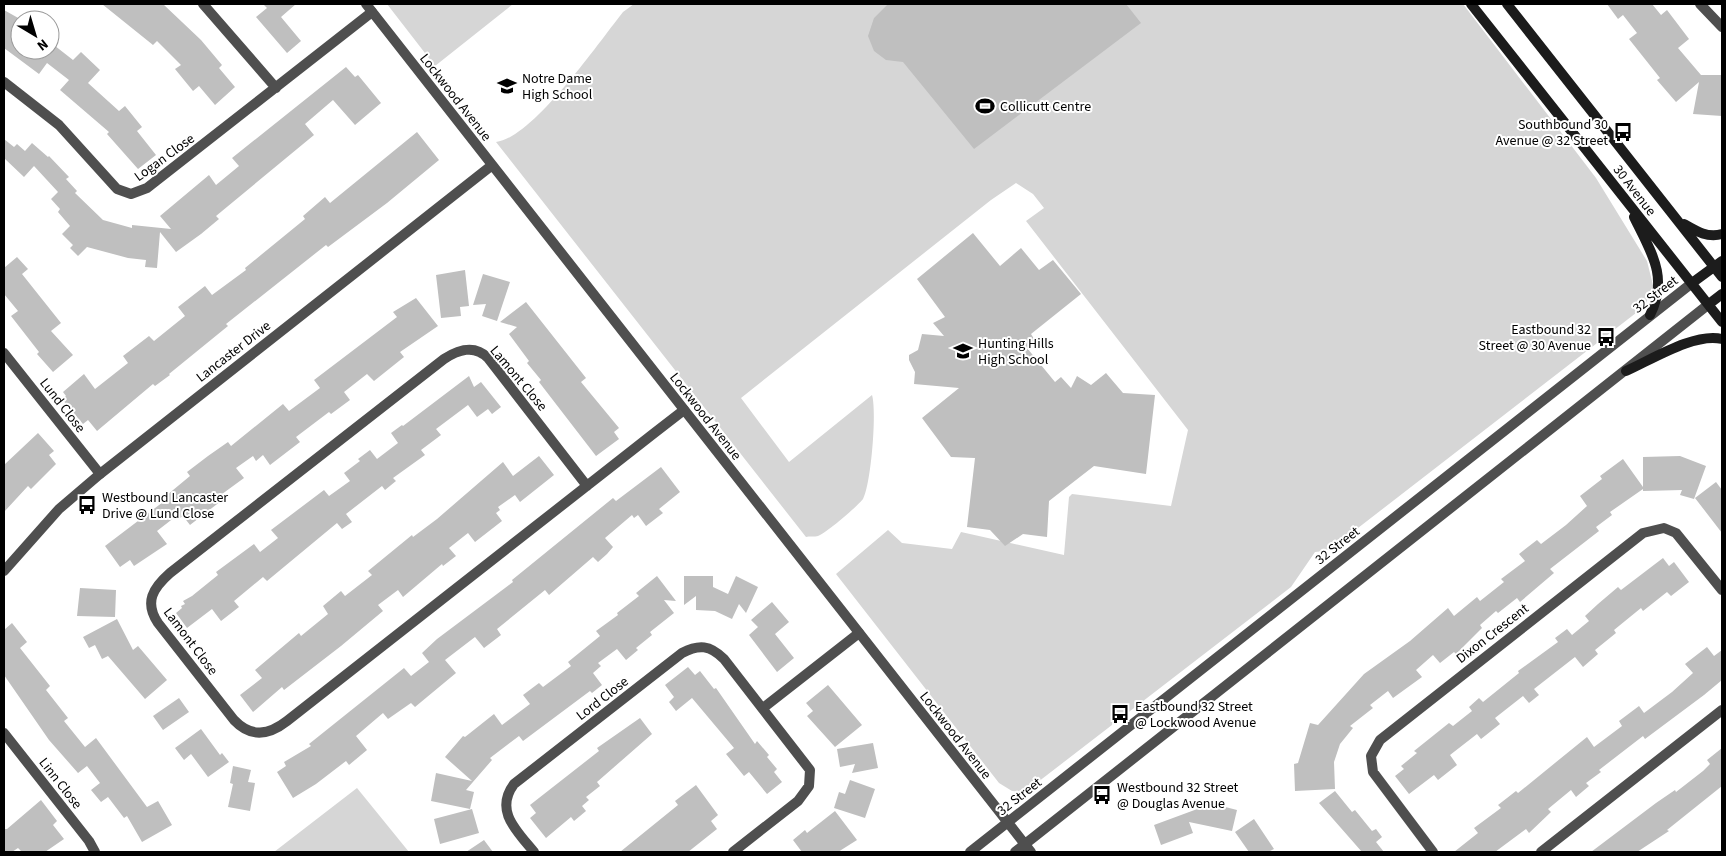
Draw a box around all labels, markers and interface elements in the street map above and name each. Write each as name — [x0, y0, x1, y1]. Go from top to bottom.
north arrow — [10, 10, 60, 60]
text: N — [33, 34, 52, 55]
street label: Lockwood Avenue — [415, 50, 496, 146]
place label: Notre Dame High School — [522, 69, 593, 105]
school or university icon: Notre Dame High School — [496, 75, 518, 97]
sports icon: Collicutt Centre — [974, 95, 996, 117]
place label: Collicutt Centre — [1000, 97, 1091, 117]
place label: Southbound 30 Avenue @ 32 Street — [1496, 115, 1608, 151]
bus stop icon: Southbound 30 Avenue @ 32 Street — [1612, 121, 1634, 143]
street label: Logan Close — [130, 129, 199, 187]
street label: 30 Avenue — [1608, 161, 1661, 220]
street label: 32 Street — [1629, 271, 1683, 318]
street label: Lancaster Drive — [192, 316, 275, 387]
place label: Eastbound 32 Street @ 30 Avenue — [1479, 320, 1591, 356]
bus stop icon: Eastbound 32 Street @ 30 Avenue — [1595, 326, 1617, 348]
place label: Hunting Hills High School — [978, 334, 1054, 370]
school or university icon: Hunting Hills High School — [952, 340, 974, 362]
street label: Lamont Close — [485, 342, 552, 416]
street label: Lockwood Avenue — [665, 369, 746, 465]
street label: Lund Close — [34, 374, 90, 437]
place label: Westbound Lancaster Drive @ Lund Close — [102, 488, 228, 524]
bus stop icon: Westbound Lancaster Drive @ Lund Close — [76, 494, 98, 516]
street label: 32 Street — [1311, 522, 1364, 570]
street label: Dixon Crescent — [1452, 599, 1533, 668]
street label: Lamont Close — [158, 604, 222, 680]
street label: Lord Close — [572, 672, 633, 726]
street label: Lockwood Avenue — [915, 688, 996, 784]
place label: Eastbound 32 Street @ Lockwood Avenue — [1135, 697, 1256, 733]
bus stop icon: Eastbound 32 Street @ Lockwood Avenue — [1109, 703, 1131, 725]
street label: Linn Close — [34, 754, 87, 814]
street label: 32 Street — [993, 773, 1046, 821]
place label: Westbound 32 Street @ Douglas Avenue — [1117, 778, 1238, 814]
bus stop icon: Westbound 32 Street @ Douglas Avenue — [1091, 784, 1113, 806]

